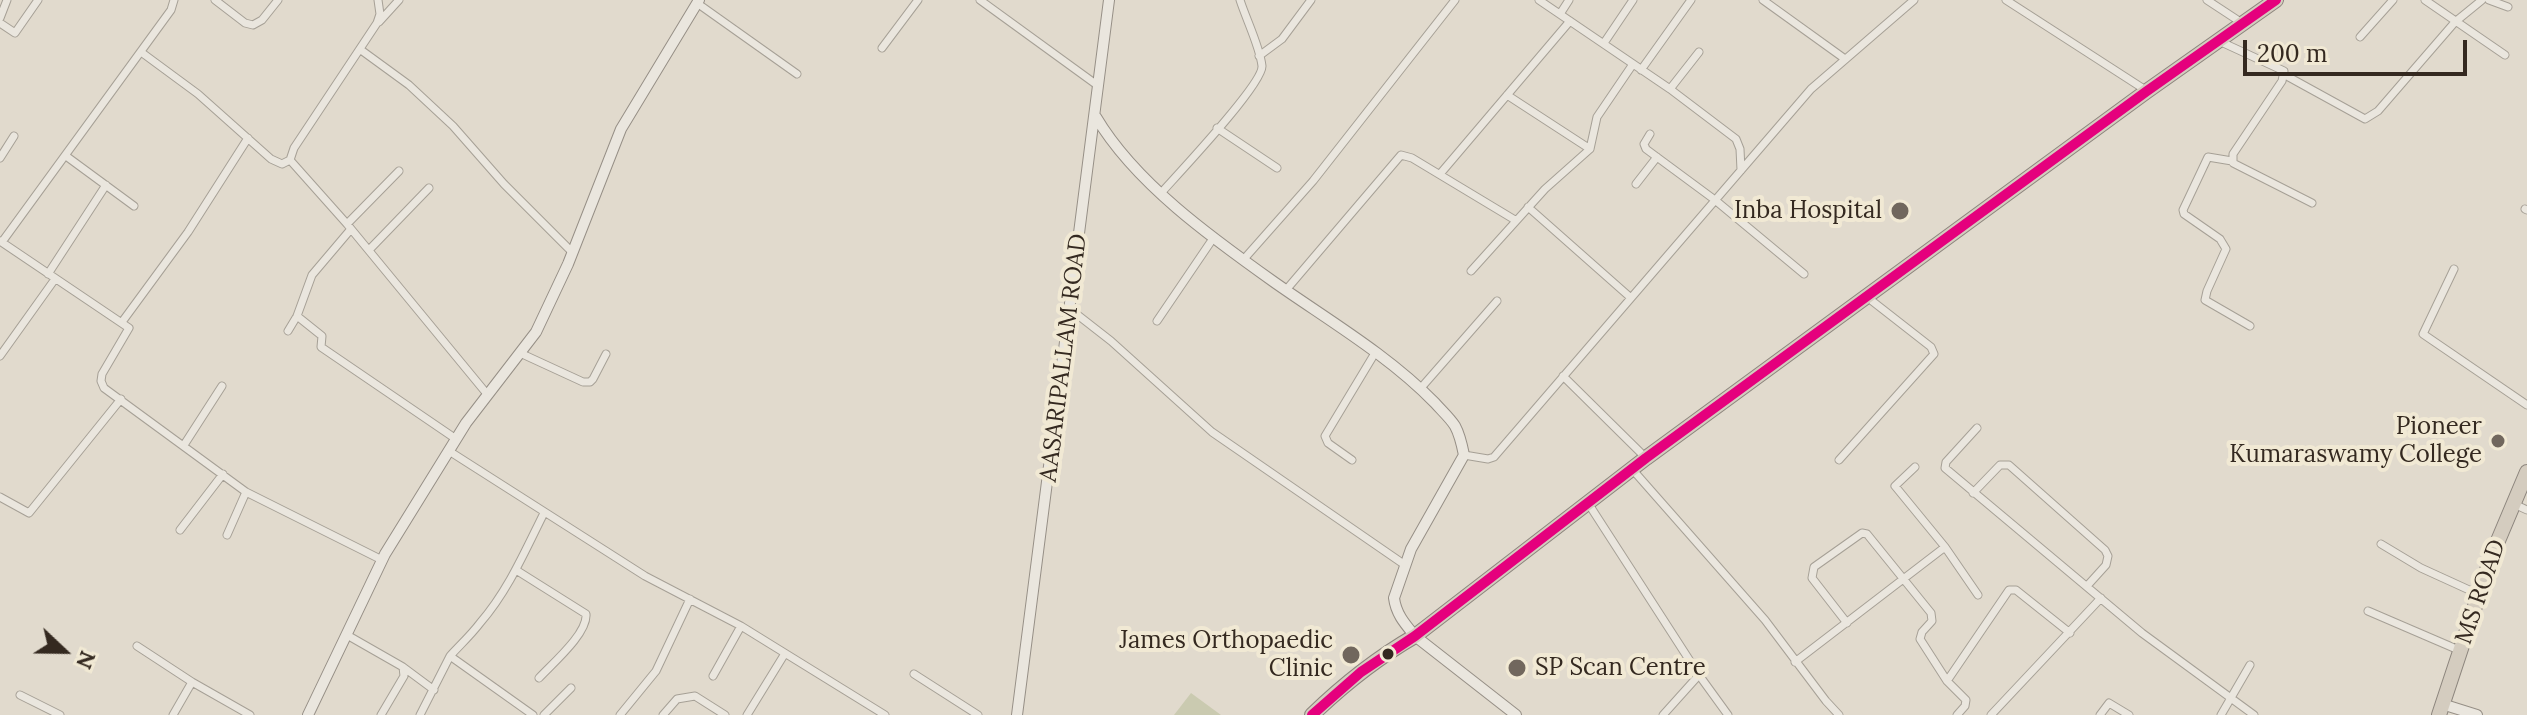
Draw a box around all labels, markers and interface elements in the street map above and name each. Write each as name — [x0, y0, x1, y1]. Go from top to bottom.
scale bar — [2247, 24, 2471, 74]
text: 200 m — [2257, 38, 2327, 69]
place label: Inba Hospital — [1734, 197, 1882, 225]
marker: Inba Hospital — [1889, 200, 1911, 222]
street label: AASARIPALLAM ROAD — [1034, 232, 1094, 484]
place label: Pioneer Kumaraswamy College — [2229, 413, 2482, 469]
marker: Pioneer Kumaraswamy College — [2489, 432, 2507, 450]
street label: MS ROAD — [2450, 536, 2512, 648]
north arrow — [24, 611, 104, 691]
place label: James Orthopaedic Clinic — [1119, 627, 1333, 683]
marker: James Orthopaedic Clinic — [1340, 644, 1362, 666]
unlabelled marker — [1380, 646, 1396, 662]
text: N — [70, 647, 102, 673]
place label: SP Scan Centre — [1535, 654, 1706, 682]
marker: SP Scan Centre — [1506, 657, 1528, 679]

